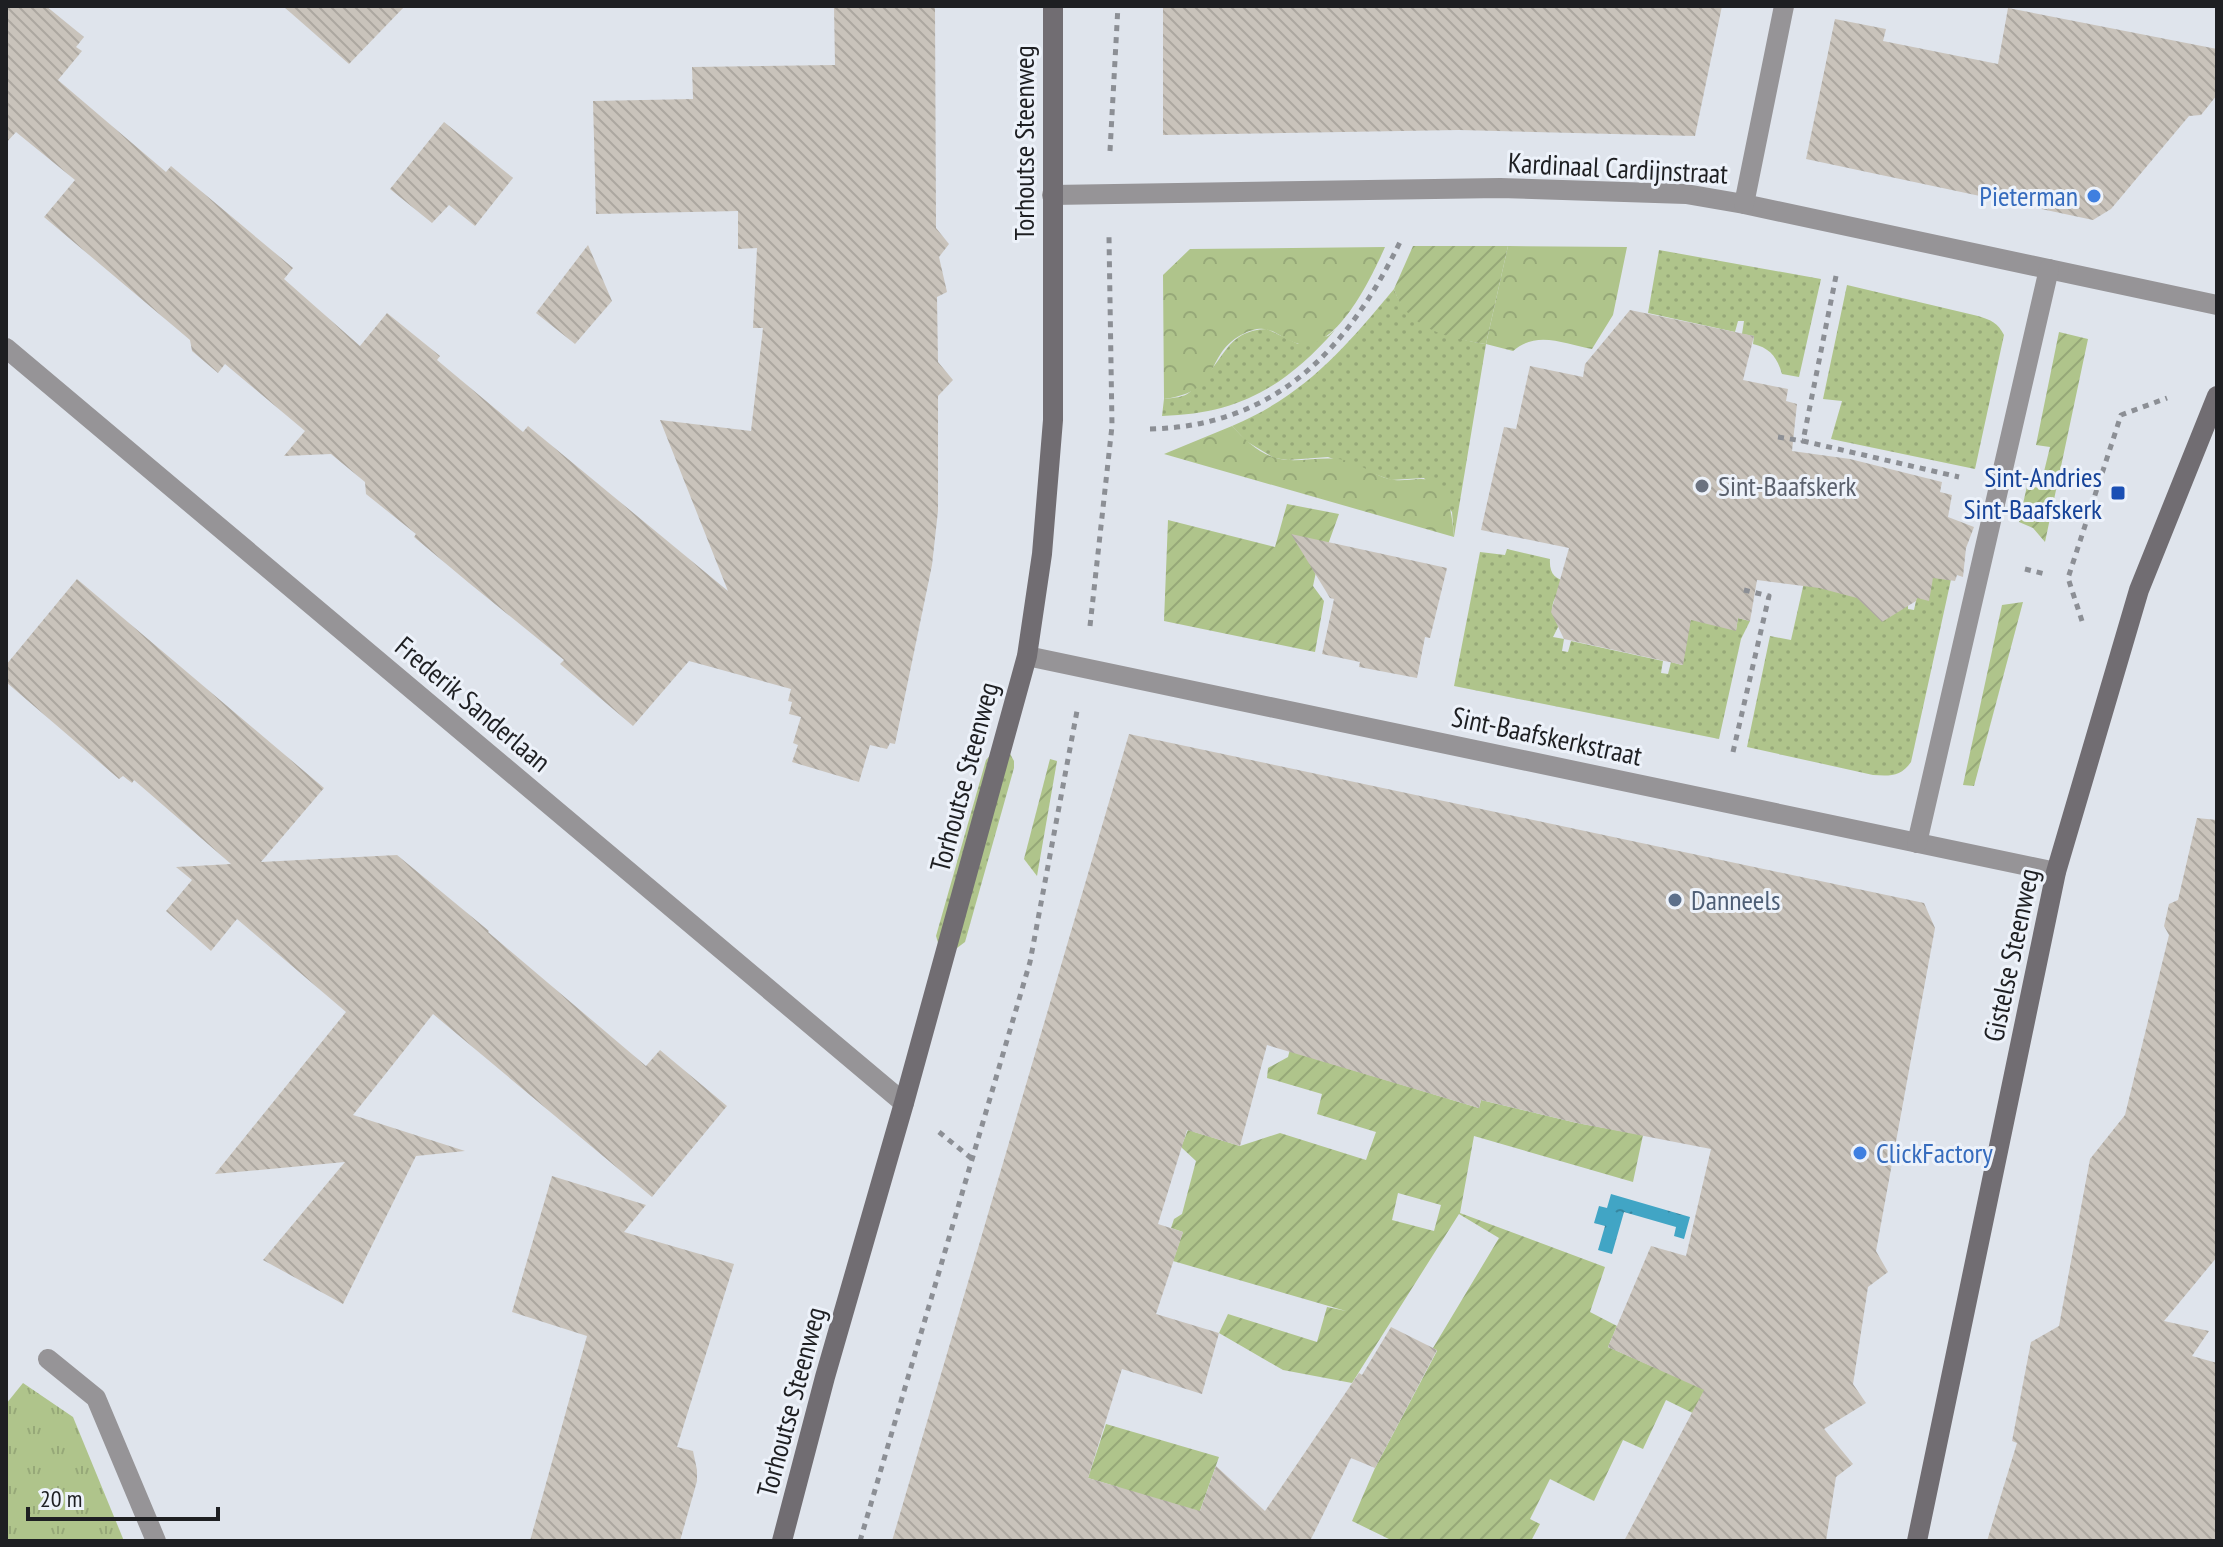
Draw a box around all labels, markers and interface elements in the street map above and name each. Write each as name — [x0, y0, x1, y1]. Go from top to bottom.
street label: Torhoutse Steenweg — [1005, 46, 1042, 241]
street label: Kardinaal Cardijnstraat — [1507, 143, 1729, 192]
place label: Pieterman — [1979, 177, 2078, 214]
marker: Pieterman — [2085, 187, 2103, 205]
place label: Sint-Andries Sint-Baafskerk — [1964, 458, 2102, 527]
place label: Sint-Baafskerk — [1718, 467, 1857, 504]
marker: Sint-Baafskerk — [1693, 477, 1711, 495]
marker: Sint-Andries Sint-Baafskerk — [2109, 484, 2127, 502]
street label: Frederik Sanderlaan — [388, 628, 559, 780]
street label: Torhoutse Steenweg — [920, 678, 1007, 876]
street label: Sint-Baafskerkstraat — [1449, 697, 1646, 774]
street label: Gistelse Steenweg — [1974, 865, 2047, 1045]
place label: Danneels — [1691, 881, 1780, 918]
marker: Danneels — [1666, 891, 1684, 909]
place label: ClickFactory — [1876, 1134, 1993, 1171]
marker: ClickFactory — [1851, 1144, 1869, 1162]
street label: Torhoutse Steenweg — [747, 1303, 834, 1501]
scale bar — [28, 1471, 218, 1521]
text: 20 m — [40, 1483, 82, 1514]

